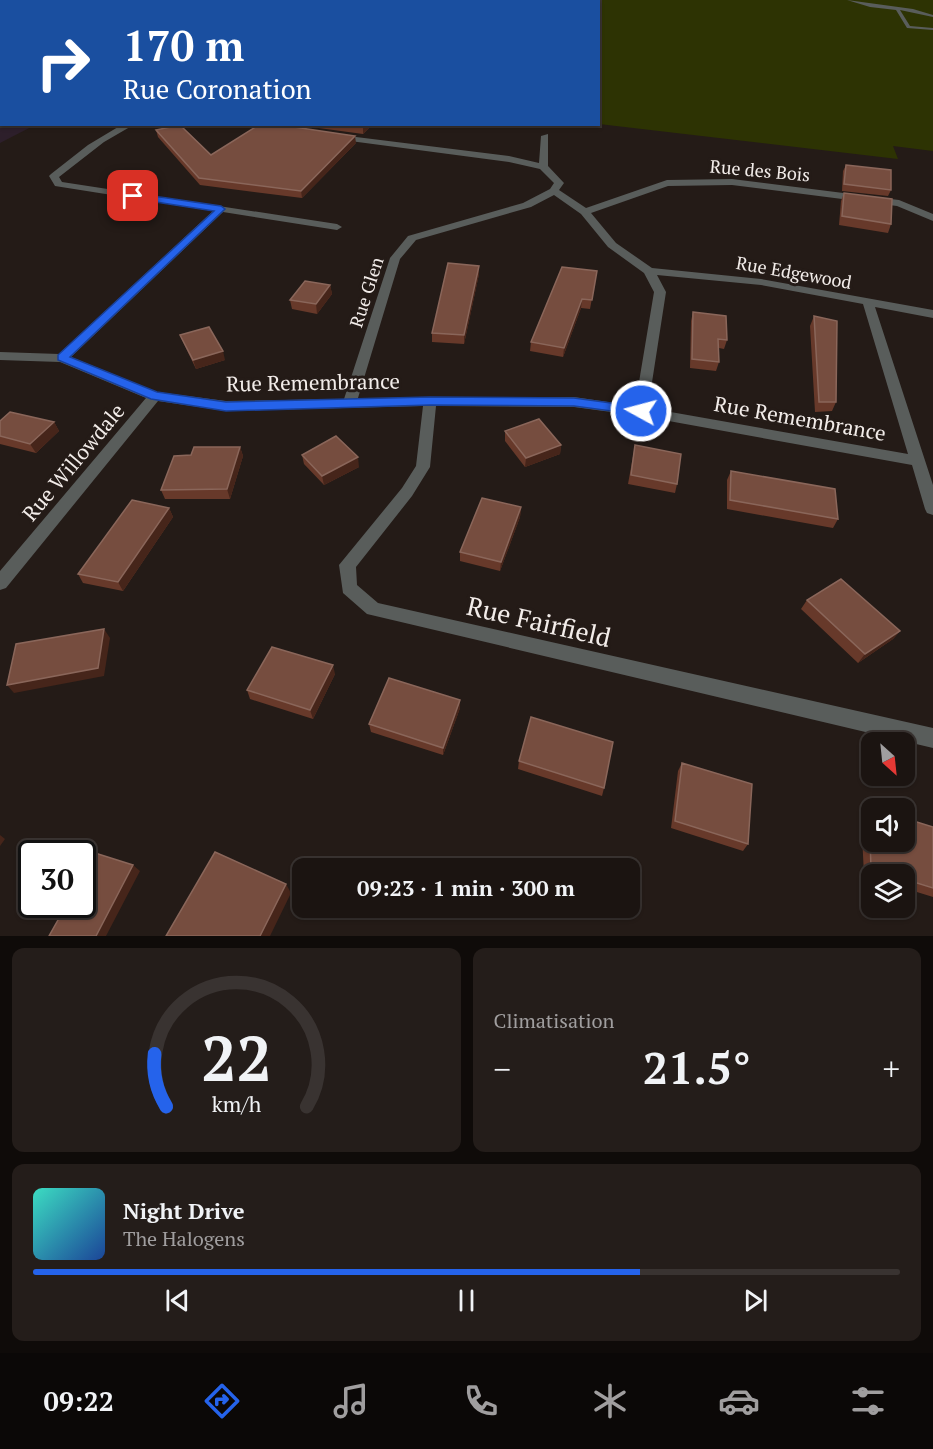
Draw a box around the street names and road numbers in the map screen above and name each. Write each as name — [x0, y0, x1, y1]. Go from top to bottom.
street label: Rue des Bois — [709, 154, 811, 186]
street label: Rue Edgewood — [734, 250, 854, 294]
street label: Rue Glen — [343, 253, 389, 330]
street label: Rue Remembrance — [226, 366, 400, 398]
street label: Rue Remembrance — [712, 389, 888, 447]
street label: Rue Willowdale — [16, 397, 130, 527]
street label: Rue Fairfield — [464, 588, 614, 654]

